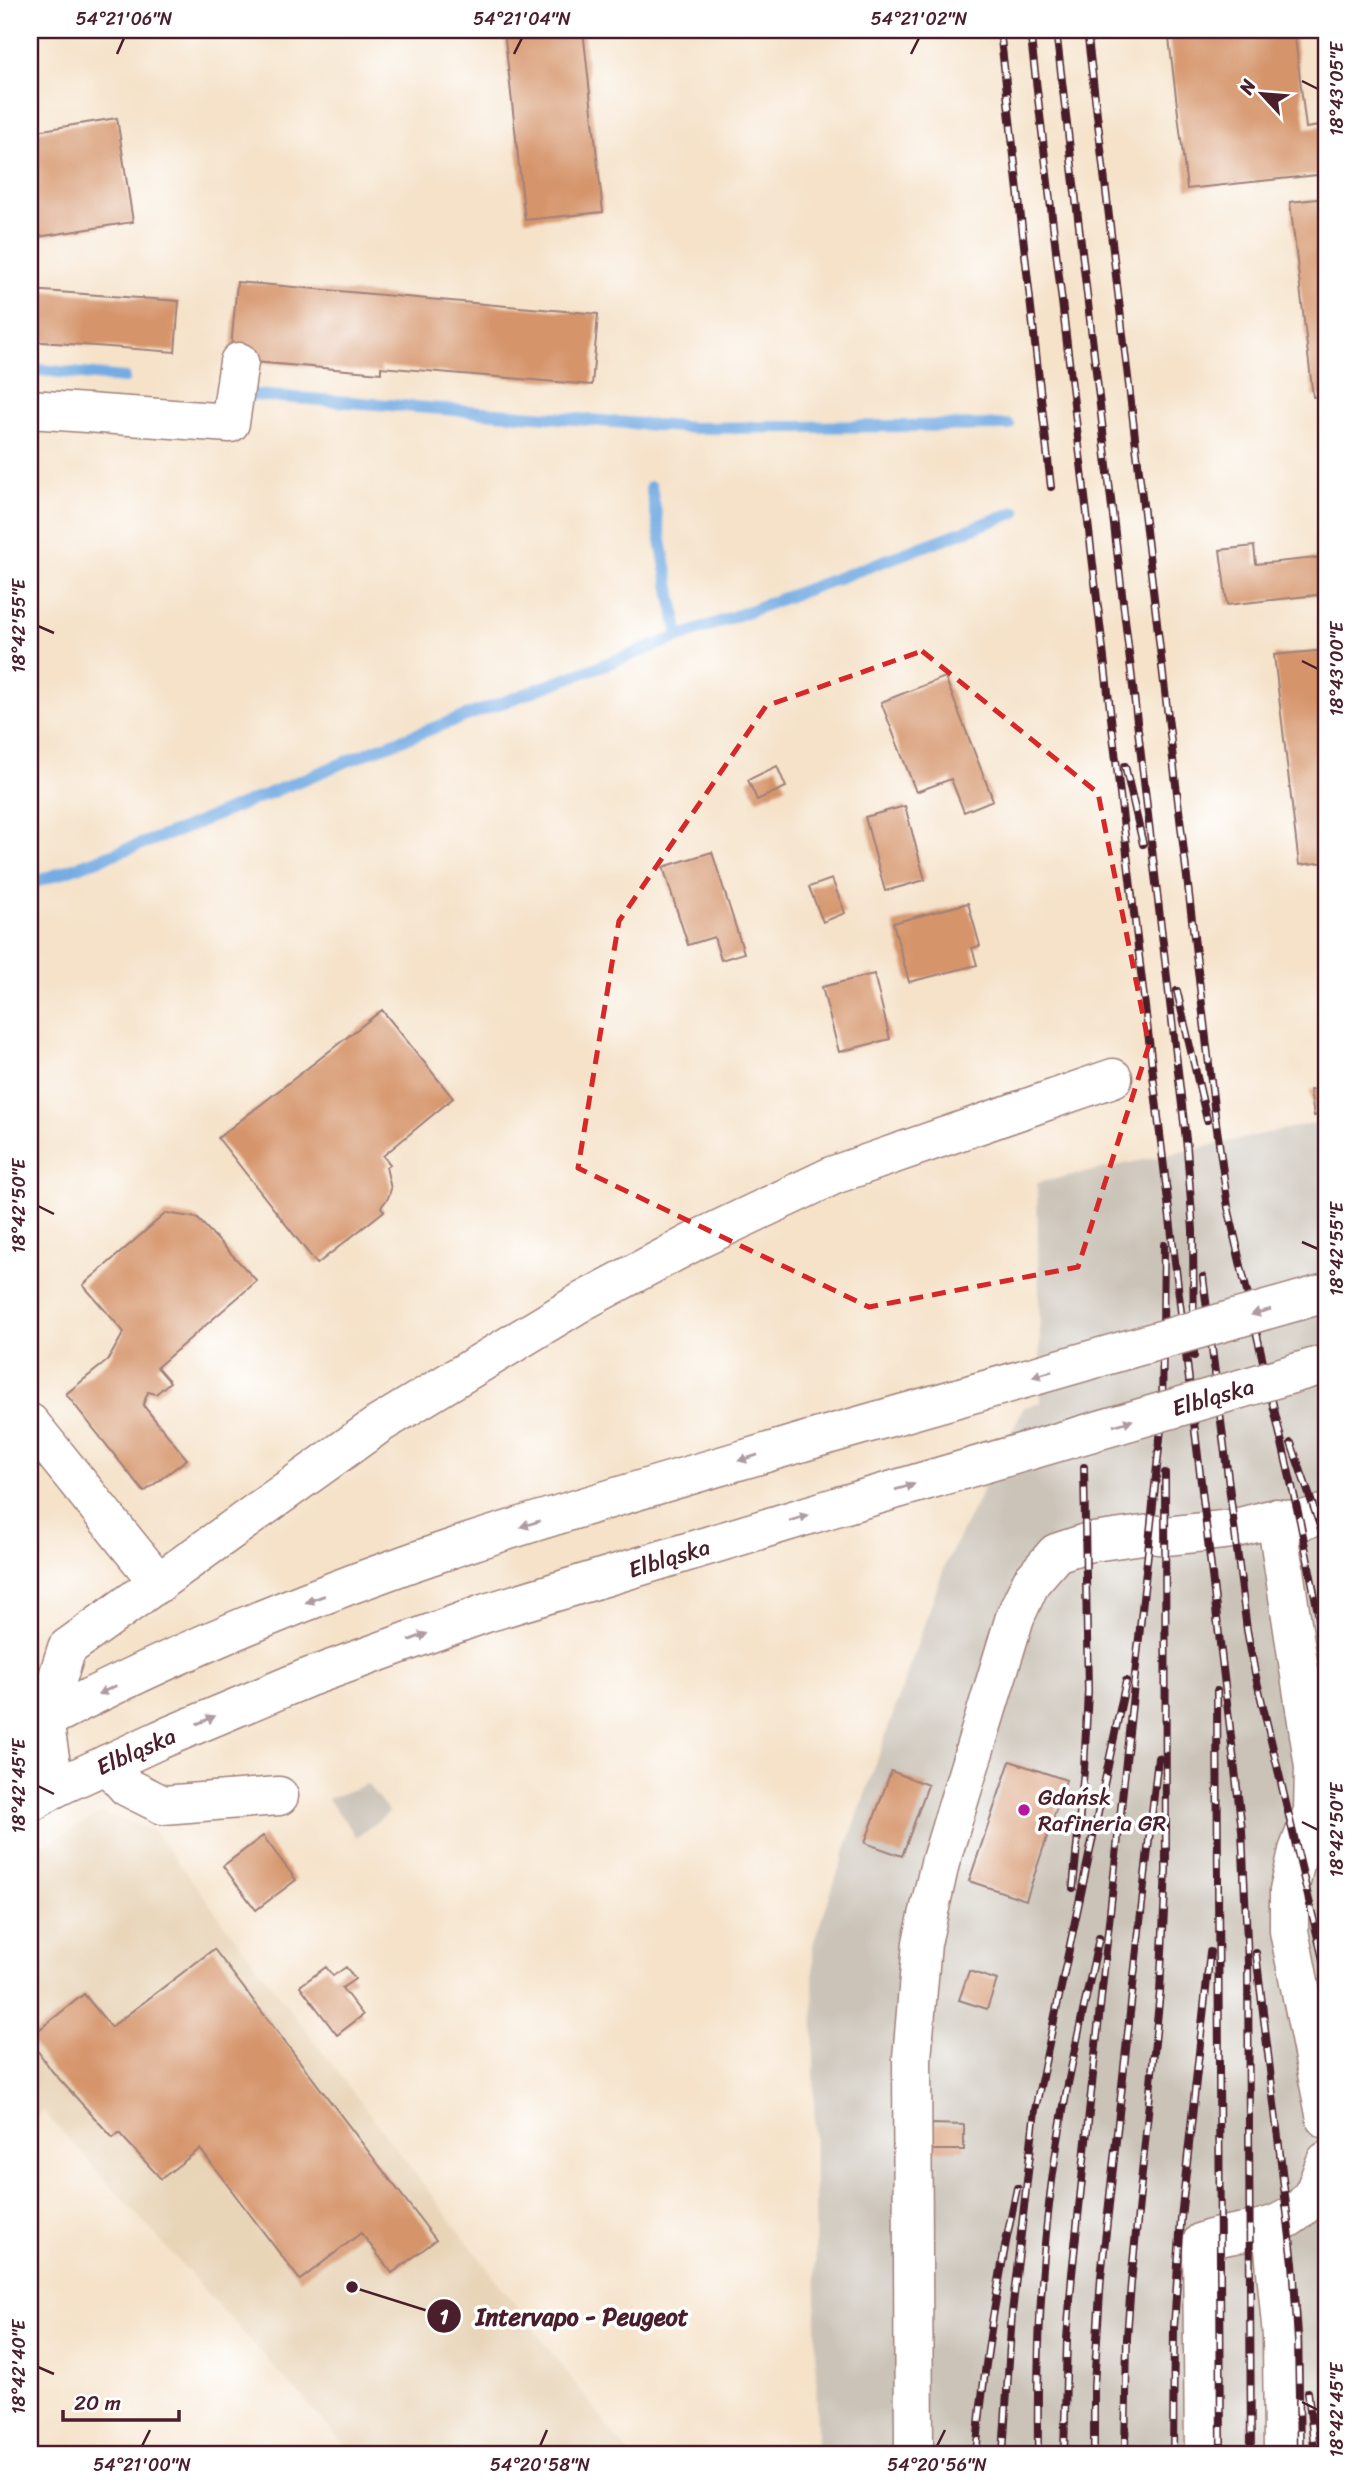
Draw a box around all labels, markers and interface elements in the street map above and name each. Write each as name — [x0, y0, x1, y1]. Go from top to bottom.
text: 54°21'06"N — [76, 3, 173, 35]
text: 54°21'04"N — [473, 3, 571, 35]
text: 54°21'02"N — [871, 3, 968, 35]
text: 18°43'05"E — [1321, 41, 1353, 136]
north arrow — [1226, 60, 1296, 130]
text: N — [1229, 73, 1265, 101]
text: 18°42'55"E — [3, 578, 35, 673]
text: 18°43'00"E — [1321, 621, 1353, 716]
text: 18°42'50"E — [3, 1158, 35, 1253]
text: 18°42'55"E — [1321, 1201, 1353, 1296]
one-way arrow — [1249, 1307, 1271, 1318]
street label: Elbląska — [1167, 1366, 1259, 1429]
one-way arrow — [1030, 1369, 1052, 1380]
one-way arrow — [1113, 1418, 1134, 1428]
one-way arrow — [737, 1454, 758, 1464]
one-way arrow — [895, 1482, 916, 1492]
one-way arrow — [789, 1513, 810, 1523]
one-way arrow — [519, 1520, 540, 1530]
street label: Elbląska — [623, 1527, 715, 1590]
one-way arrow — [304, 1593, 325, 1604]
one-way arrow — [408, 1631, 429, 1642]
one-way arrow — [97, 1685, 117, 1696]
one-way arrow — [196, 1715, 217, 1726]
street label: Elbląska — [89, 1716, 183, 1787]
text: 18°42'45"E — [3, 1738, 35, 1833]
place label: Gdańsk Rafineria GR — [1038, 1777, 1166, 1844]
text: 18°42'50"E — [1321, 1782, 1353, 1877]
marker: Gdańsk Rafineria GR — [1016, 1802, 1032, 1818]
callout: Intervapo - Peugeot — [427, 2294, 702, 2339]
text: Intervapo - Peugeot — [474, 2296, 689, 2338]
text: 1 — [439, 2298, 449, 2336]
text: 18°42'40"E — [3, 2319, 35, 2414]
text: 18°42'45"E — [1321, 2362, 1353, 2457]
scale bar — [63, 2379, 178, 2423]
text: 20 m — [74, 2384, 121, 2422]
text: 54°21'00"N — [93, 2449, 191, 2481]
text: 54°20'58"N — [490, 2449, 591, 2481]
text: 54°20'56"N — [887, 2449, 987, 2481]

